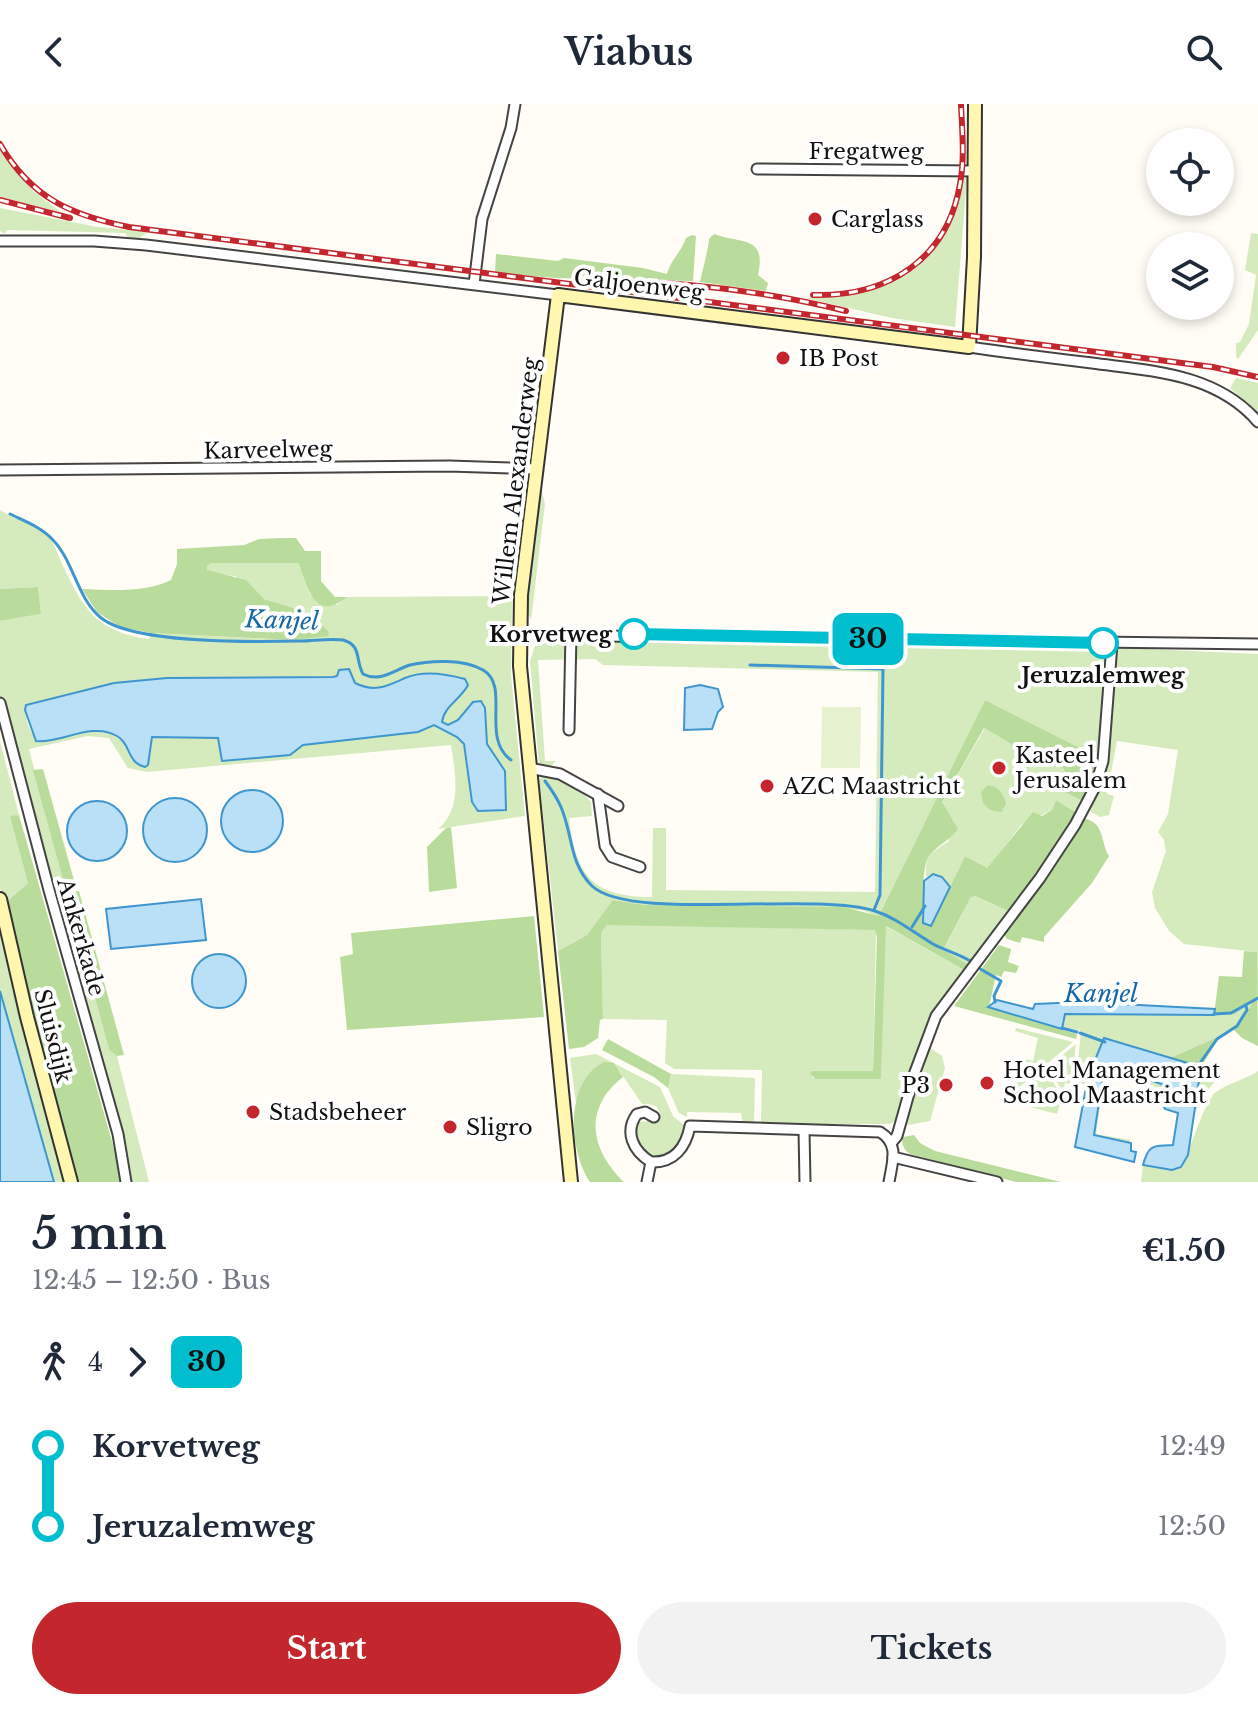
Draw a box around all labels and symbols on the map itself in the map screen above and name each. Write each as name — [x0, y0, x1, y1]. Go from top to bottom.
street label: Fregatweg — [808, 138, 924, 165]
place label: Carglass — [831, 206, 924, 233]
marker: Carglass — [806, 210, 824, 228]
street label: Galjoenweg — [572, 264, 706, 306]
place label: IB Post — [799, 345, 879, 372]
marker: IB Post — [774, 349, 792, 367]
street label: Willem Alexanderweg — [487, 355, 545, 607]
street label: Karveelweg — [203, 435, 334, 465]
water label: Kanjel — [244, 604, 320, 636]
line badge: 30 — [832, 613, 904, 665]
marker: Korvetweg — [619, 619, 649, 649]
place label: Korvetweg — [489, 621, 613, 648]
marker: Jeruzalemweg — [1088, 628, 1118, 658]
place label: Jeruzalemweg — [1017, 662, 1185, 689]
place label: Kasteel Jerusalem — [1012, 742, 1127, 794]
marker: Kasteel Jerusalem — [990, 759, 1008, 777]
place label: AZC Maastricht — [782, 773, 961, 800]
marker: AZC Maastricht — [758, 777, 776, 795]
street label: Ankerkade — [51, 874, 111, 999]
water label: Kanjel — [1063, 979, 1138, 1008]
street label: Sluisdijk — [28, 986, 78, 1086]
place label: Hotel Management School Maastricht — [1003, 1057, 1221, 1109]
place label: P3 — [901, 1072, 930, 1099]
marker: Hotel Management School Maastricht — [978, 1074, 996, 1092]
marker: P3 — [937, 1076, 955, 1094]
place label: Stadsbeheer — [269, 1099, 407, 1126]
marker: Stadsbeheer — [244, 1103, 262, 1121]
place label: Sligro — [466, 1114, 533, 1141]
marker: Sligro — [441, 1118, 459, 1136]

